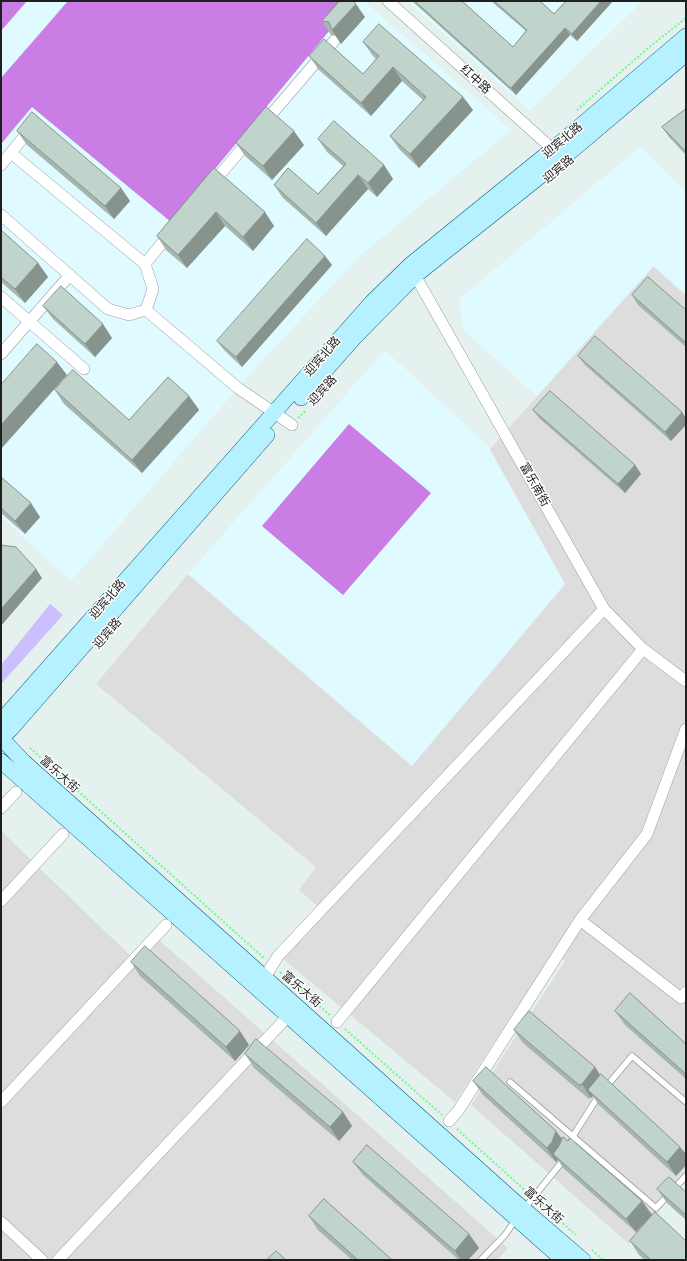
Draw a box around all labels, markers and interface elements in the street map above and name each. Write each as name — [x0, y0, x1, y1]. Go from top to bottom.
street label: 红中路 — [457, 63, 493, 97]
street label: 迎宾北路 — [540, 120, 586, 162]
street label: 迎宾路 — [541, 153, 577, 187]
street label: 迎宾北路 — [302, 334, 344, 380]
street label: 迎宾路 — [306, 373, 340, 409]
street label: 富乐南街 — [516, 461, 552, 509]
street label: 迎宾北路 — [87, 577, 129, 623]
street label: 迎宾路 — [91, 616, 125, 652]
street label: 富乐大街 — [36, 754, 82, 796]
street label: 富乐大街 — [278, 969, 324, 1011]
street label: 富乐大街 — [520, 1185, 566, 1227]

